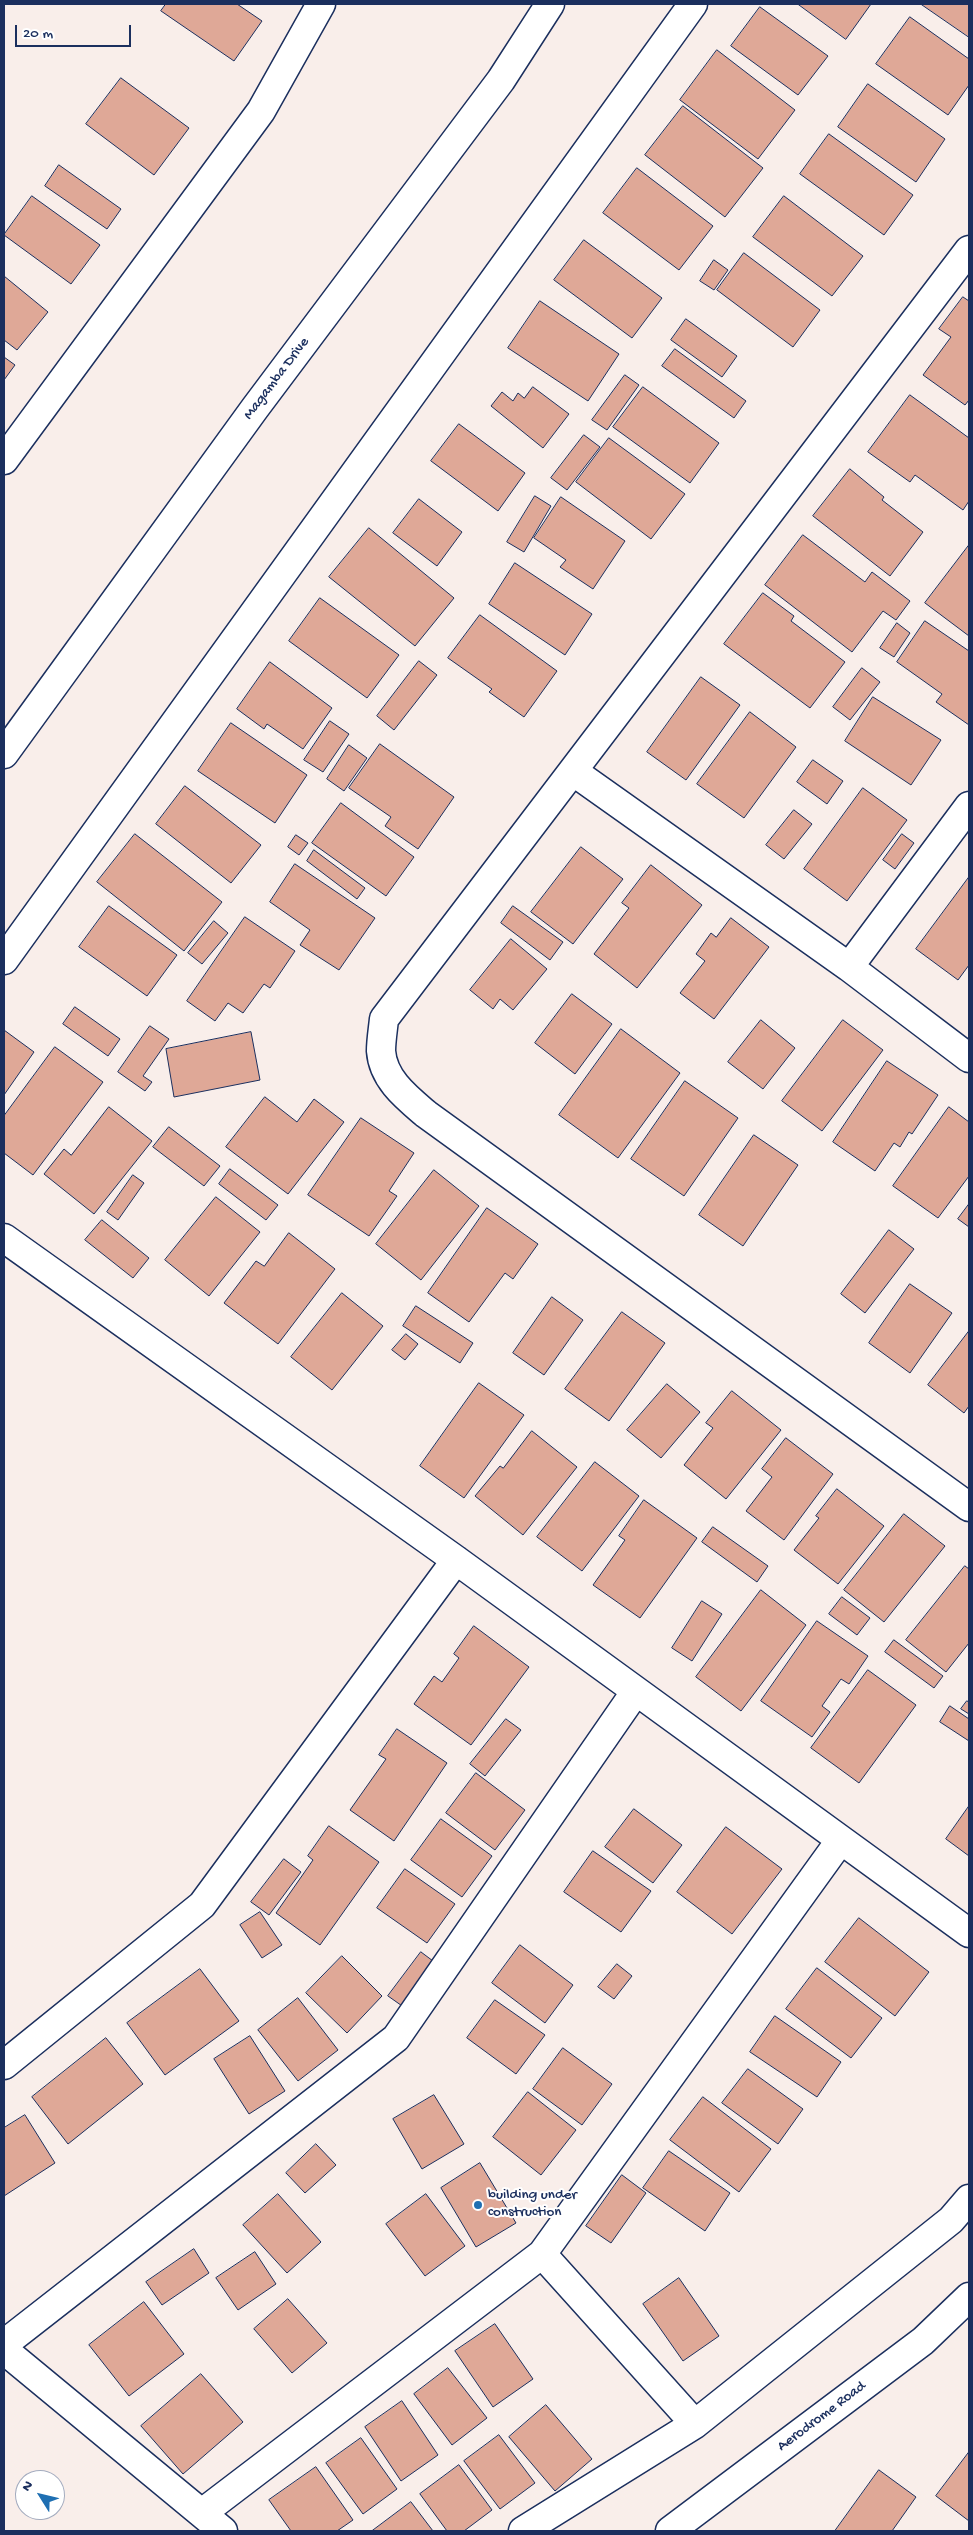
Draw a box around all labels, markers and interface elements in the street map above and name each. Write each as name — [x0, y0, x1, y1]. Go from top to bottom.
scale bar — [18, 15, 134, 47]
text: 20 m — [23, 25, 53, 43]
street label: Magamba Drive — [240, 334, 314, 424]
place label: building under construction — [488, 2187, 577, 2222]
marker: building under construction — [472, 2199, 484, 2211]
street label: Aerodrome Road — [774, 2378, 870, 2456]
north arrow — [15, 2470, 65, 2520]
text: N — [19, 2478, 38, 2495]

